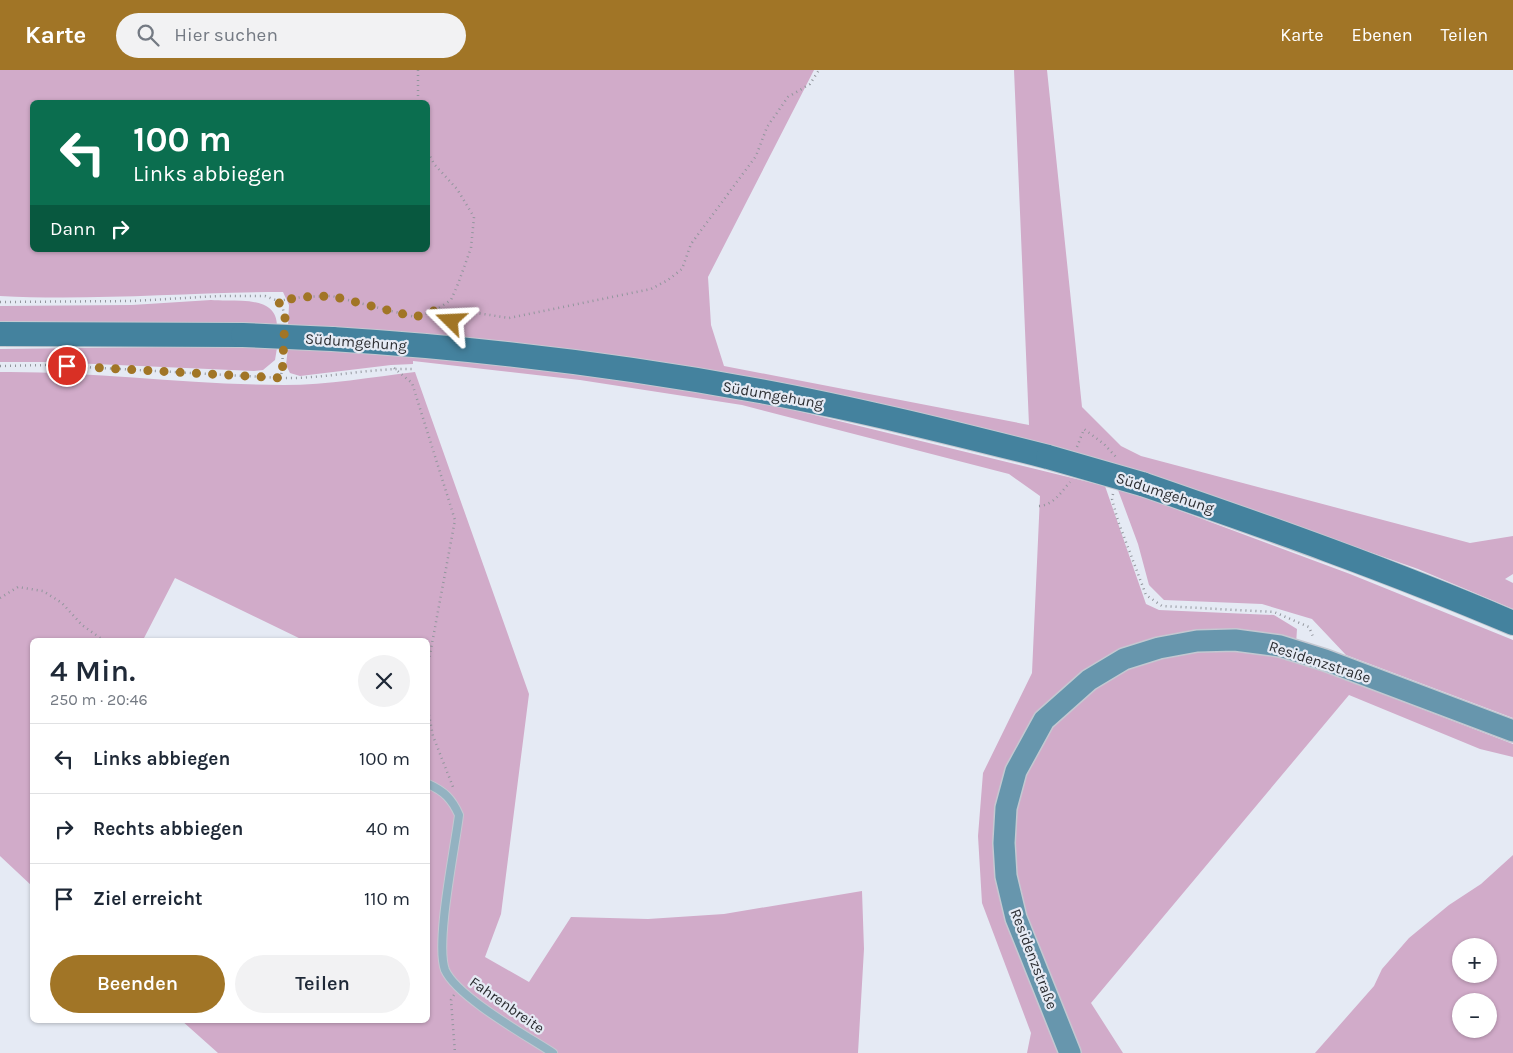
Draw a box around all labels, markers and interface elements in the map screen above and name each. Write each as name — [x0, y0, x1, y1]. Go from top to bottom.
search box — [116, 13, 466, 58]
text: Karte — [25, 21, 86, 49]
icon: search — [134, 21, 162, 49]
text: Hier suchen — [174, 24, 278, 46]
text: Karte — [1280, 24, 1324, 46]
text: Ebenen — [1352, 24, 1413, 46]
text: Teilen — [1441, 24, 1488, 46]
text: 100 m — [133, 119, 232, 160]
icon: left — [50, 120, 115, 185]
text: Links abbiegen — [133, 161, 285, 187]
icon: right — [106, 215, 134, 243]
text: Dann — [50, 218, 96, 240]
position arrow — [424, 294, 476, 346]
street label: Südumgehung — [305, 329, 408, 355]
pin — [46, 345, 88, 387]
icon: arrive — [53, 352, 81, 380]
street label: Südumgehung — [721, 377, 825, 413]
street label: Südumgehung — [1114, 469, 1217, 517]
street label: Residenzstraße — [1267, 637, 1373, 687]
text: 4 Min. — [50, 653, 135, 689]
button: close — [358, 655, 410, 707]
text: 250 m · 20:46 — [50, 690, 148, 709]
icon: left — [50, 745, 78, 773]
text: Links abbiegen — [93, 748, 230, 770]
text: 100 m — [359, 748, 410, 770]
icon: right — [50, 815, 78, 843]
text: Rechts abbiegen — [93, 818, 243, 840]
text: 40 m — [366, 818, 410, 840]
icon: arrive — [50, 885, 78, 913]
text: Ziel erreicht — [93, 888, 203, 910]
text: 110 m — [364, 888, 410, 910]
street label: Residenzstraße — [1007, 906, 1061, 1012]
map controls — [1452, 938, 1497, 1038]
button: + — [1452, 938, 1497, 983]
button: Beenden — [50, 955, 225, 1013]
button: Teilen — [235, 955, 410, 1013]
street label: Fahrenbreite — [466, 973, 548, 1037]
button: − — [1452, 993, 1497, 1038]

